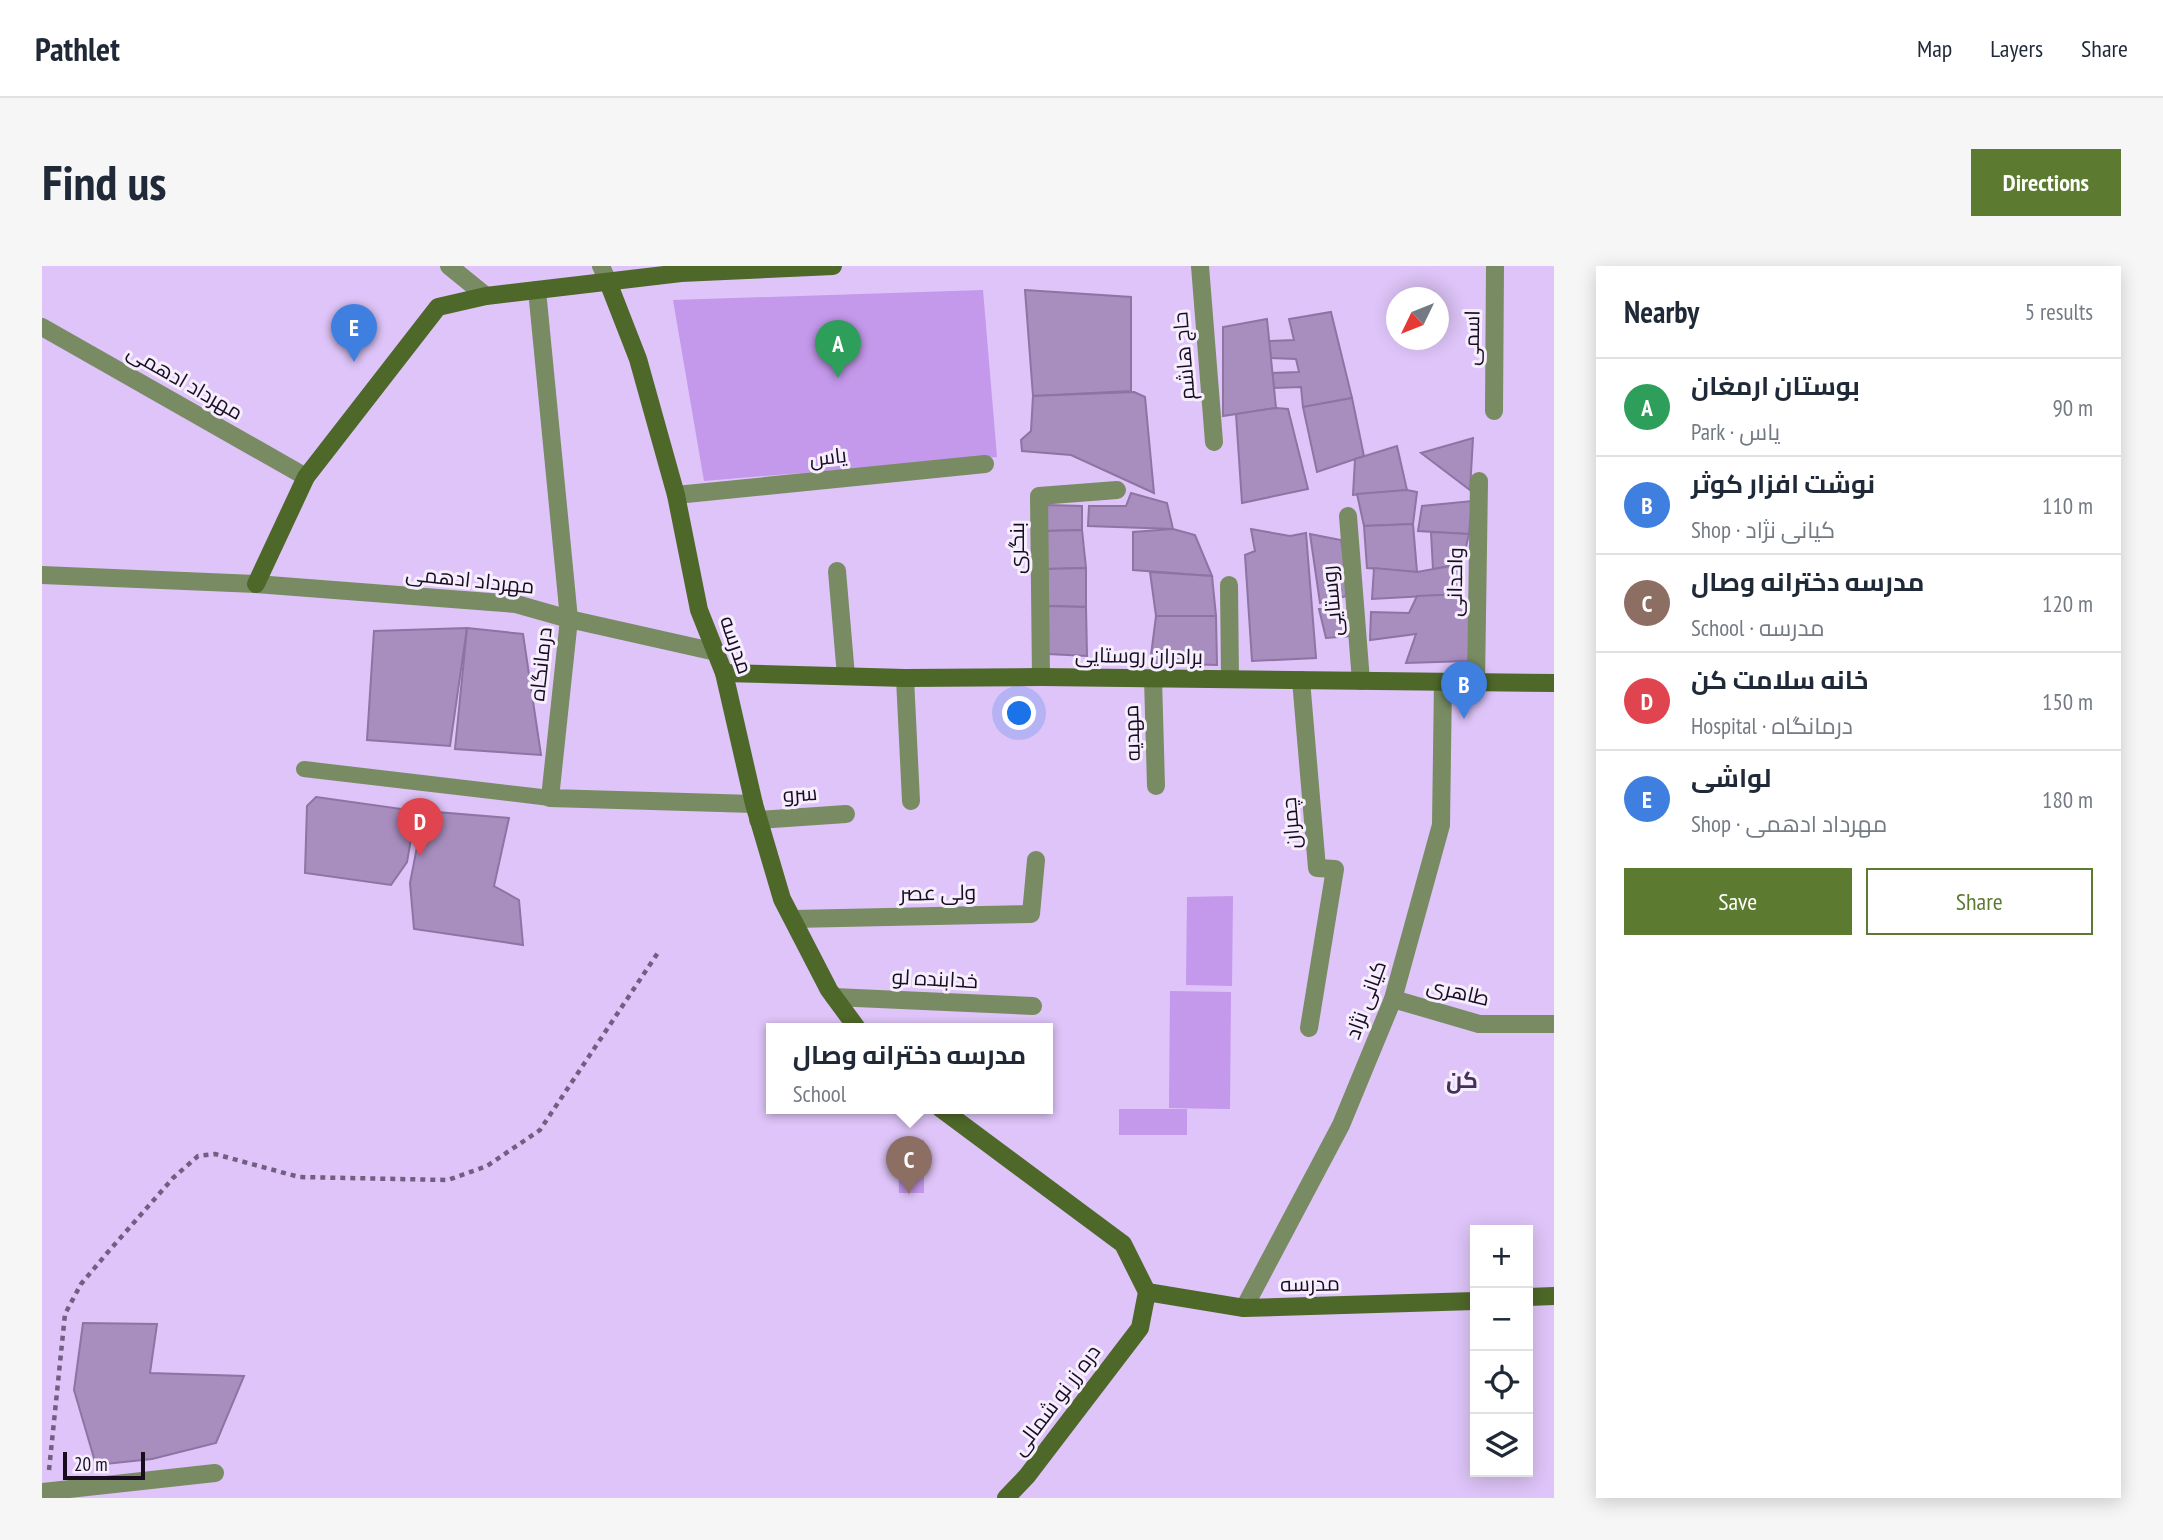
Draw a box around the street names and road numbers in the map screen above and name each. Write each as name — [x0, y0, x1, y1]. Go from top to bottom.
street label: اسمی — [1458, 310, 1485, 366]
street label: حاج هاشم — [1166, 311, 1202, 401]
street label: مهرداد ادهمى — [123, 338, 248, 426]
street label: یاس — [808, 441, 848, 472]
street label: بنگری — [1003, 522, 1030, 574]
street label: واحدانی — [1440, 547, 1469, 617]
street label: مهرداد ادهمی — [404, 559, 536, 600]
street label: روستایی — [1315, 565, 1348, 638]
street label: مدرسه — [714, 612, 759, 677]
street label: درمانگاه — [523, 626, 558, 702]
street label: برادران روستایی — [1075, 641, 1203, 670]
street label: مهدیه — [1117, 704, 1146, 762]
street label: سرو — [782, 779, 818, 808]
street label: چمران — [1275, 796, 1307, 850]
street label: ولی عصر — [899, 878, 976, 907]
street label: کیانی نژاد — [1339, 957, 1392, 1043]
street label: خدابنده لو — [891, 963, 979, 994]
street label: طاهری — [1424, 971, 1492, 1012]
street label: مدرسه — [1280, 1269, 1340, 1298]
street label: دره زر نو شمالی — [1005, 1339, 1106, 1461]

